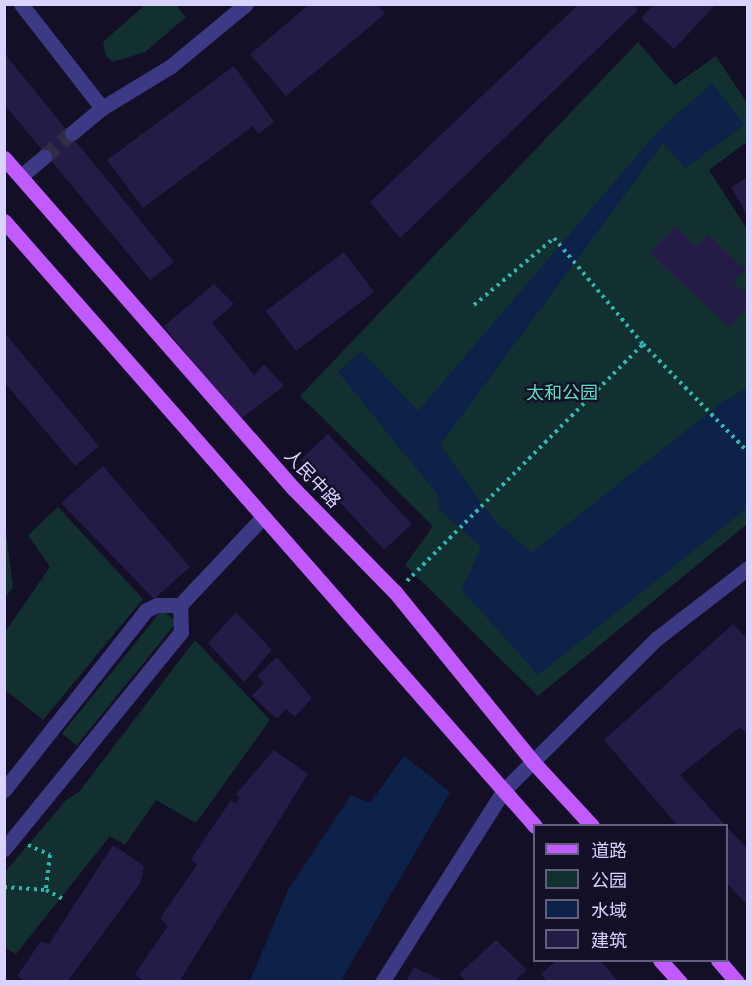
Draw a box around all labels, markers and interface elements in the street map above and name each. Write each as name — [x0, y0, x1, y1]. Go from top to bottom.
park label: 太和公园 — [526, 381, 598, 403]
street label: 人民中路 — [281, 444, 345, 512]
legend — [533, 824, 728, 962]
text: 道路 — [591, 840, 627, 860]
text: 公园 — [591, 870, 627, 890]
text: 水域 — [591, 900, 627, 920]
text: 建筑 — [591, 930, 627, 950]

